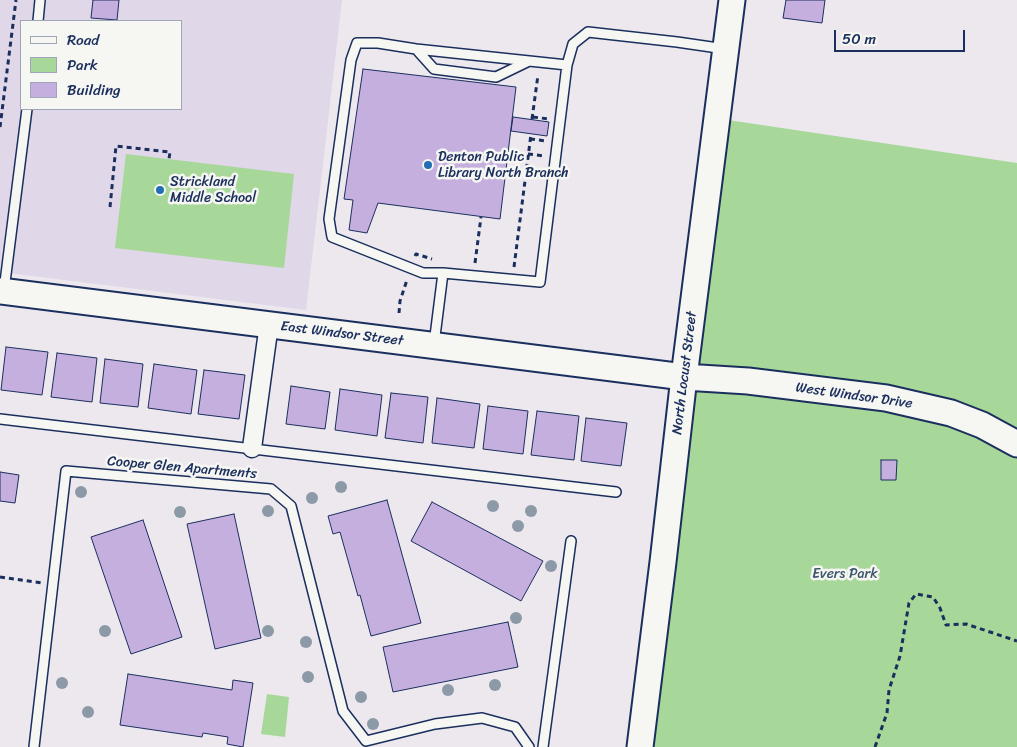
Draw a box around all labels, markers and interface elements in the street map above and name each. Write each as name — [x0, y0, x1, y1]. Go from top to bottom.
legend — [20, 20, 182, 110]
scale bar — [837, 20, 968, 52]
text: 50 m — [842, 26, 876, 52]
text: Road — [67, 27, 99, 53]
text: Park — [67, 52, 98, 78]
text: Building — [67, 77, 121, 103]
place label: Denton Public Library North Branch — [438, 149, 569, 182]
marker: Denton Public Library North Branch — [422, 159, 434, 171]
place label: Strickland Middle School — [170, 174, 256, 206]
marker: Strickland Middle School — [154, 184, 166, 196]
street label: North Locust Street — [669, 310, 701, 436]
street label: East Windsor Street — [280, 318, 404, 350]
street label: West Windsor Drive — [795, 379, 913, 413]
street label: Cooper Glen Apartments — [106, 453, 258, 483]
park label: Evers Park — [812, 566, 878, 582]

